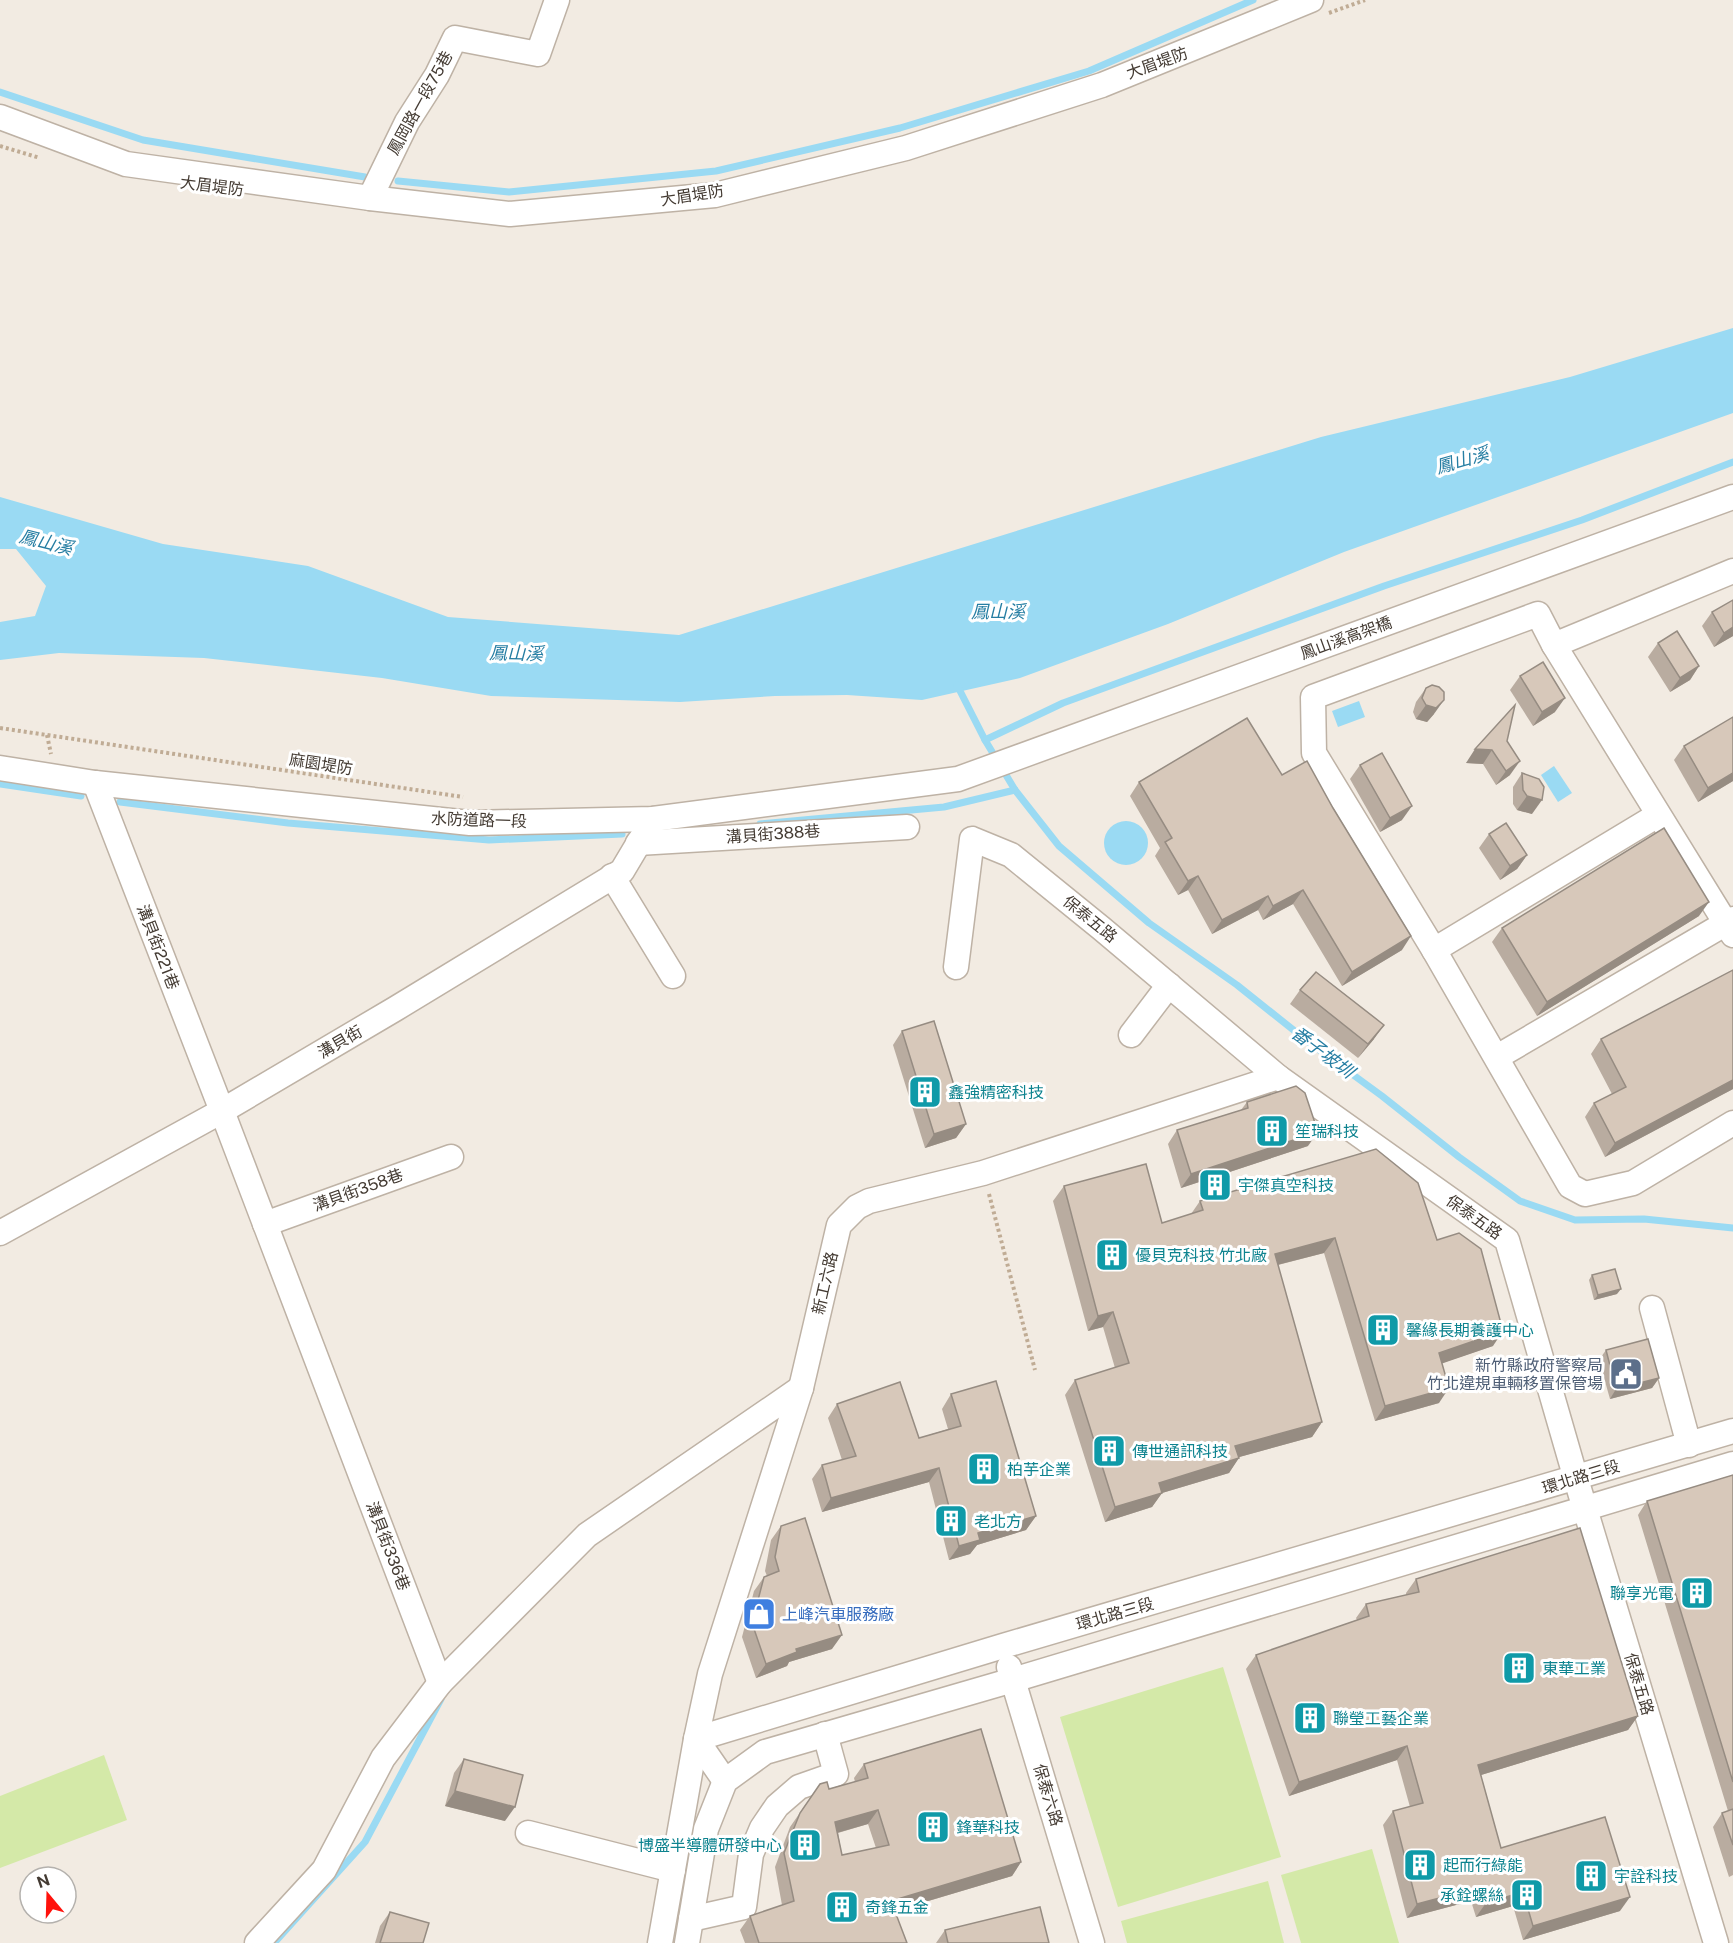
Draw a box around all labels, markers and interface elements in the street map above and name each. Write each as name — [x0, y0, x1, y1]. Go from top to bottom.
street label: 大眉堤防 — [1124, 43, 1190, 83]
street label: 鳳岡路一段75巷 — [384, 48, 456, 158]
street label: 大眉堤防 — [179, 173, 245, 199]
street label: 大眉堤防 — [659, 181, 725, 209]
water label: 鳳山溪 — [1433, 442, 1494, 478]
water label: 鳳山溪 — [17, 525, 78, 559]
water label: 鳳山溪 — [971, 601, 1028, 622]
street label: 鳳山溪高架橋 — [1298, 613, 1394, 663]
water label: 鳳山溪 — [489, 642, 546, 664]
street label: 麻園堤防 — [288, 750, 354, 778]
street label: 水防道路一段 — [431, 809, 527, 831]
street label: 溝貝街388巷 — [725, 821, 821, 847]
street label: 保泰五路 — [1059, 891, 1121, 947]
street label: 溝貝街221巷 — [133, 902, 183, 992]
street label: 溝貝街 — [314, 1022, 366, 1062]
water label: 番子坡圳 — [1288, 1022, 1360, 1084]
building icon: 鑫強精密科技 — [907, 1074, 943, 1110]
place label: 鑫強精密科技 — [948, 1083, 1044, 1102]
building icon: 笙瑞科技 — [1254, 1113, 1290, 1149]
place label: 笙瑞科技 — [1295, 1122, 1359, 1141]
street label: 溝貝街358巷 — [310, 1165, 406, 1215]
building icon: 宇傑真空科技 — [1197, 1167, 1233, 1203]
place label: 宇傑真空科技 — [1238, 1176, 1334, 1195]
street label: 保泰五路 — [1442, 1191, 1506, 1243]
building icon: 優貝克科技 竹北廠 — [1094, 1237, 1130, 1273]
place label: 優貝克科技 竹北廠 — [1135, 1246, 1267, 1265]
street label: 新工六路 — [809, 1250, 841, 1316]
building icon: 馨緣長期養護中心 — [1365, 1312, 1401, 1348]
place label: 馨緣長期養護中心 — [1406, 1321, 1534, 1340]
place label: 新竹縣政府警察局 竹北違規車輛移置保管場 — [1427, 1356, 1603, 1393]
public building icon: 新竹縣政府警察局 竹北違規車輛移置保管場 — [1608, 1356, 1644, 1392]
building icon: 傳世通訊科技 — [1091, 1433, 1127, 1469]
place label: 傳世通訊科技 — [1132, 1442, 1228, 1461]
building icon: 柏芋企業 — [966, 1451, 1002, 1487]
street label: 環北路三段 — [1540, 1456, 1622, 1498]
place label: 柏芋企業 — [1007, 1460, 1071, 1479]
street label: 溝貝街336巷 — [362, 1499, 414, 1593]
building icon: 老北方 — [933, 1503, 969, 1539]
place label: 老北方 — [974, 1512, 1022, 1531]
building icon: 聯享光電 — [1679, 1575, 1715, 1611]
place label: 聯享光電 — [1610, 1584, 1674, 1603]
street label: 環北路三段 — [1074, 1594, 1156, 1634]
shop icon: 上峰汽車服務廠 — [741, 1596, 777, 1632]
place label: 上峰汽車服務廠 — [782, 1605, 894, 1624]
building icon: 東華工業 — [1501, 1650, 1537, 1686]
street label: 保泰五路 — [1621, 1651, 1657, 1717]
place label: 東華工業 — [1542, 1659, 1606, 1678]
building icon: 聯瑩工藝企業 — [1292, 1700, 1328, 1736]
place label: 聯瑩工藝企業 — [1333, 1709, 1429, 1728]
street label: 保泰六路 — [1030, 1762, 1066, 1828]
building icon: 鋒華科技 — [915, 1809, 951, 1845]
place label: 鋒華科技 — [956, 1818, 1020, 1837]
building icon: 博盛半導體研發中心 — [787, 1827, 823, 1863]
place label: 博盛半導體研發中心 — [638, 1836, 782, 1855]
building icon: 起而行綠能 — [1402, 1847, 1438, 1883]
place label: 起而行綠能 — [1443, 1856, 1523, 1875]
building icon: 宇詮科技 — [1573, 1858, 1609, 1894]
north arrow — [18, 1865, 78, 1925]
place label: 宇詮科技 — [1614, 1867, 1678, 1886]
text: N — [34, 1870, 52, 1892]
building icon: 承銓螺絲 — [1509, 1877, 1545, 1913]
place label: 承銓螺絲 — [1440, 1886, 1504, 1905]
building icon: 奇鋒五金 — [824, 1889, 860, 1925]
place label: 奇鋒五金 — [865, 1898, 929, 1917]

